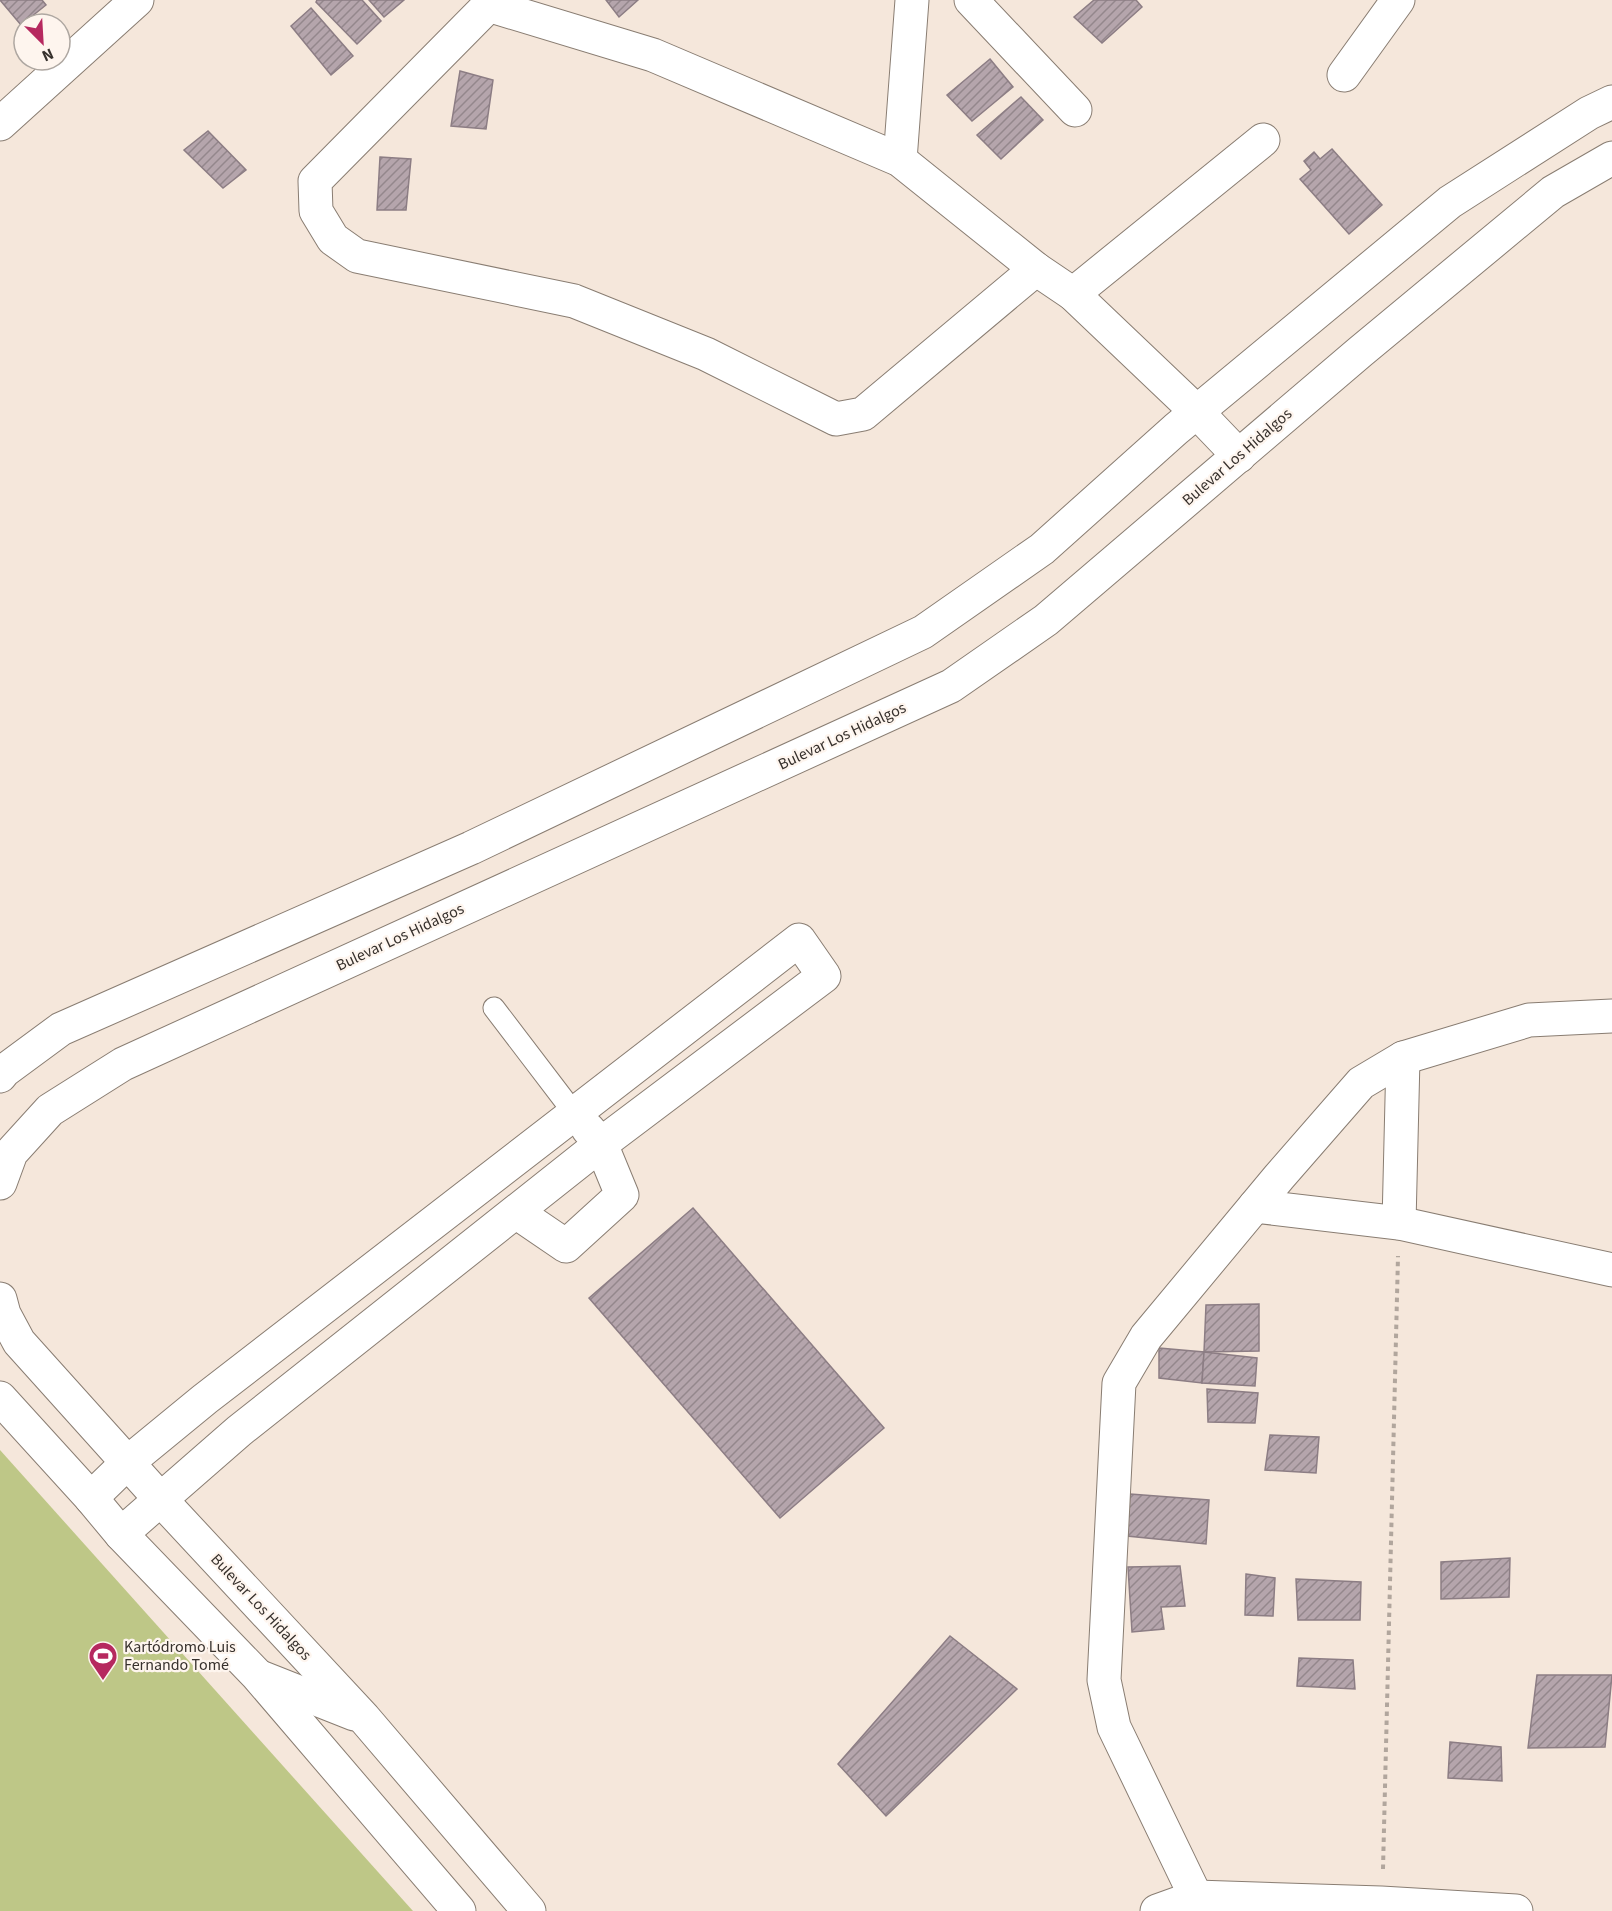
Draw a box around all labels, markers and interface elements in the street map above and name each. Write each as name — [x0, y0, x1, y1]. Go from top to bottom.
north arrow — [12, 12, 72, 72]
text: N — [38, 43, 57, 67]
street label: Bulevar Los Hidalgos — [1177, 403, 1297, 511]
street label: Bulevar Los Hidalgos — [774, 697, 910, 775]
street label: Bulevar Los Hidalgos — [332, 898, 468, 976]
street label: Bulevar Los Hidalgos — [206, 1549, 317, 1666]
place label: Kartódromo Luis Fernando Tomé — [124, 1636, 236, 1676]
sports icon: Kartódromo Luis Fernando Tomé — [87, 1640, 119, 1682]

